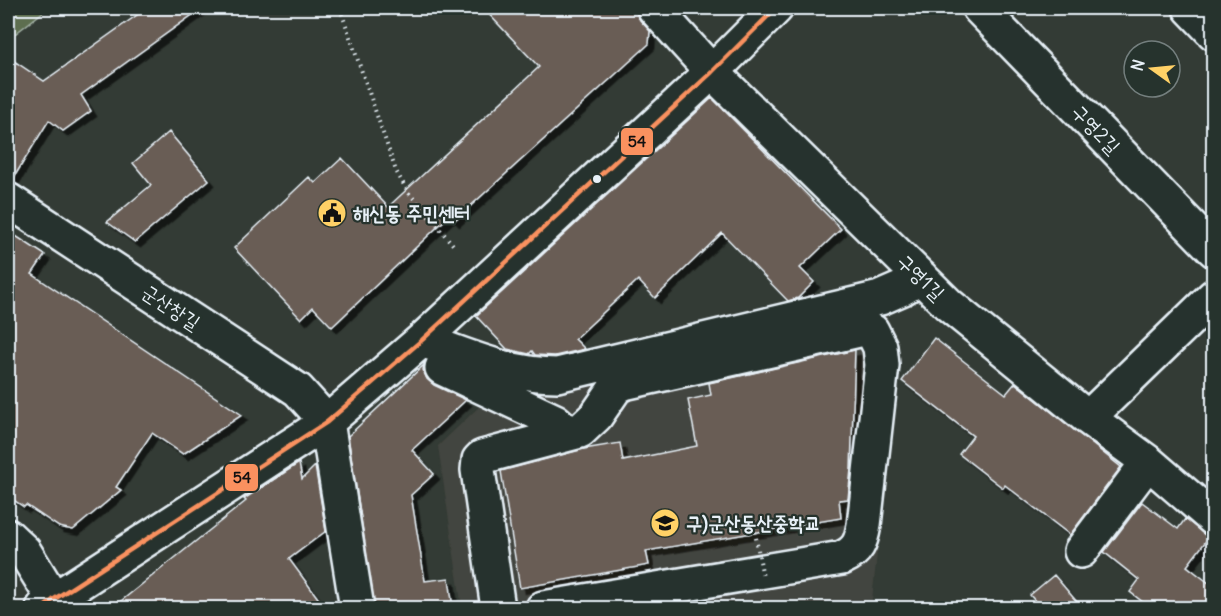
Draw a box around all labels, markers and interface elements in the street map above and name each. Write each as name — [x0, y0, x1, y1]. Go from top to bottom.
north arrow — [1122, 39, 1182, 99]
text: N — [1126, 57, 1149, 73]
street label: 구영2길 — [1067, 99, 1126, 159]
line badge: 54 — [620, 127, 654, 156]
text: 54 — [628, 131, 646, 151]
unlabelled marker — [591, 173, 603, 185]
public building icon: 해신동 주민센터 — [316, 197, 348, 229]
place label: 해신동 주민센터 — [353, 200, 470, 225]
street label: 구영1길 — [892, 248, 950, 305]
street label: 군산창길 — [137, 279, 205, 335]
line badge: 54 — [224, 463, 259, 492]
text: 54 — [233, 467, 251, 487]
school or university icon: 구)군산동산중학교 — [649, 507, 681, 539]
place label: 구)군산동산중학교 — [686, 510, 821, 535]

